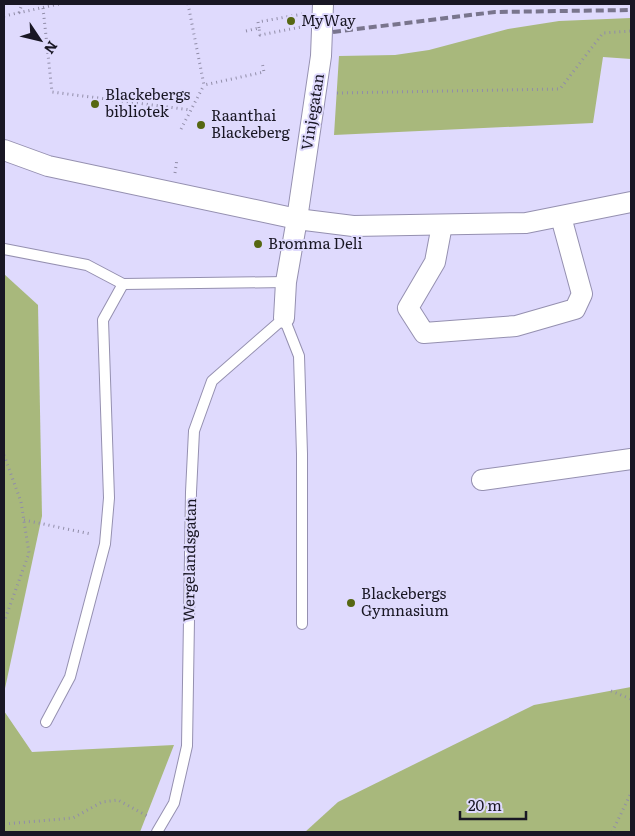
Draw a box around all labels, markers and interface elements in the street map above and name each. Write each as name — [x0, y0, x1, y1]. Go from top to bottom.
place label: MyWay — [301, 8, 356, 31]
north arrow — [15, 15, 65, 65]
marker: MyWay — [285, 15, 297, 27]
text: N — [40, 37, 63, 59]
street label: Vinjegatan — [294, 72, 329, 152]
place label: Blackebergs bibliotek — [105, 82, 191, 122]
marker: Blackebergs bibliotek — [89, 98, 101, 110]
place label: Raanthai Blackeberg — [211, 103, 290, 143]
marker: Raanthai Blackeberg — [195, 119, 207, 131]
place label: Bromma Deli — [268, 231, 363, 254]
marker: Bromma Deli — [252, 238, 264, 250]
street label: Wergelandsgatan — [176, 498, 201, 622]
place label: Blackebergs Gymnasium — [361, 581, 449, 621]
marker: Blackebergs Gymnasium — [345, 597, 357, 609]
scale bar — [460, 788, 526, 820]
text: 20 m — [468, 793, 502, 816]

